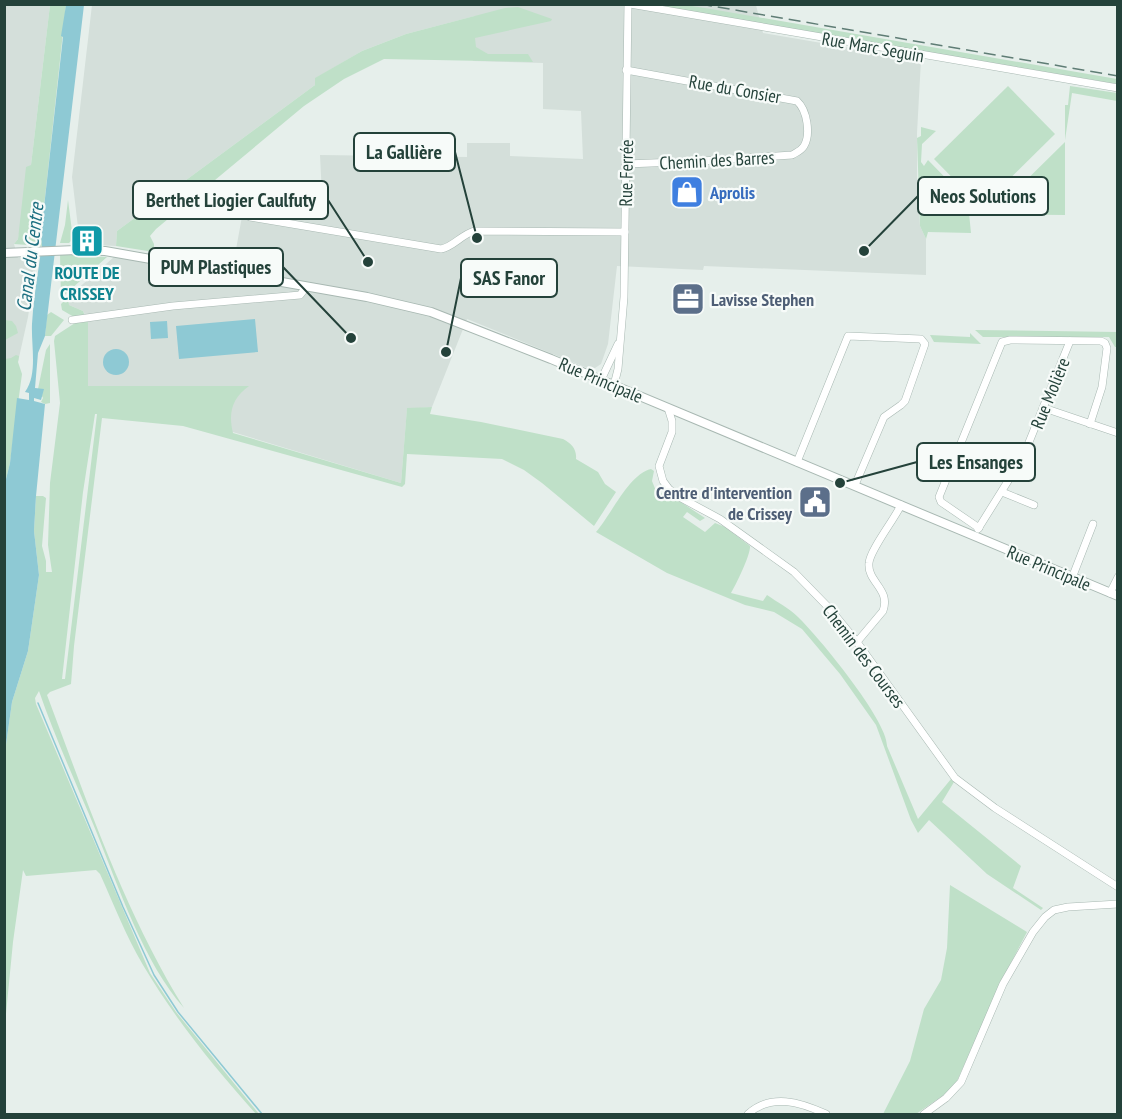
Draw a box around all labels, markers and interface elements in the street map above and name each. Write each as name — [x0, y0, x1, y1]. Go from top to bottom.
street label: Rue Marc Seguin — [820, 27, 926, 67]
street label: Rue du Consier — [687, 70, 783, 108]
callout: La Gallière — [354, 133, 455, 171]
text: La Gallière — [366, 139, 442, 165]
street label: Rue Ferrée — [614, 139, 638, 207]
street label: Chemin des Barres — [659, 146, 775, 174]
shop icon: Aprolis — [669, 174, 705, 210]
callout: Neos Solutions — [918, 177, 1048, 215]
callout: Berthet Liogier Caulfuty — [133, 181, 328, 219]
place label: Aprolis — [709, 181, 755, 204]
text: Neos Solutions — [930, 183, 1036, 209]
text: Berthet Liogier Caulfuty — [146, 187, 317, 213]
water label: Canal du Centre — [10, 200, 50, 313]
building icon: ROUTE DE CRISSEY — [69, 223, 105, 259]
callout: PUM Plastiques — [149, 248, 283, 286]
text: PUM Plastiques — [161, 254, 271, 280]
callout: SAS Fanor — [461, 259, 557, 297]
place label: ROUTE DE CRISSEY — [54, 261, 120, 305]
text: SAS Fanor — [473, 265, 545, 291]
office icon: Lavisse Stephen — [670, 281, 706, 317]
place label: Lavisse Stephen — [711, 288, 814, 311]
street label: Rue Principale — [556, 352, 646, 408]
street label: Rue Molière — [1025, 354, 1075, 432]
callout: Les Ensanges — [917, 443, 1035, 481]
text: Les Ensanges — [929, 449, 1023, 475]
place label: Centre d'intervention de Crissey — [656, 481, 793, 525]
public building icon: Centre d'intervention de Crissey — [797, 484, 833, 520]
street label: Rue Principale — [1004, 540, 1094, 596]
street label: Chemin des Courses — [818, 600, 910, 712]

